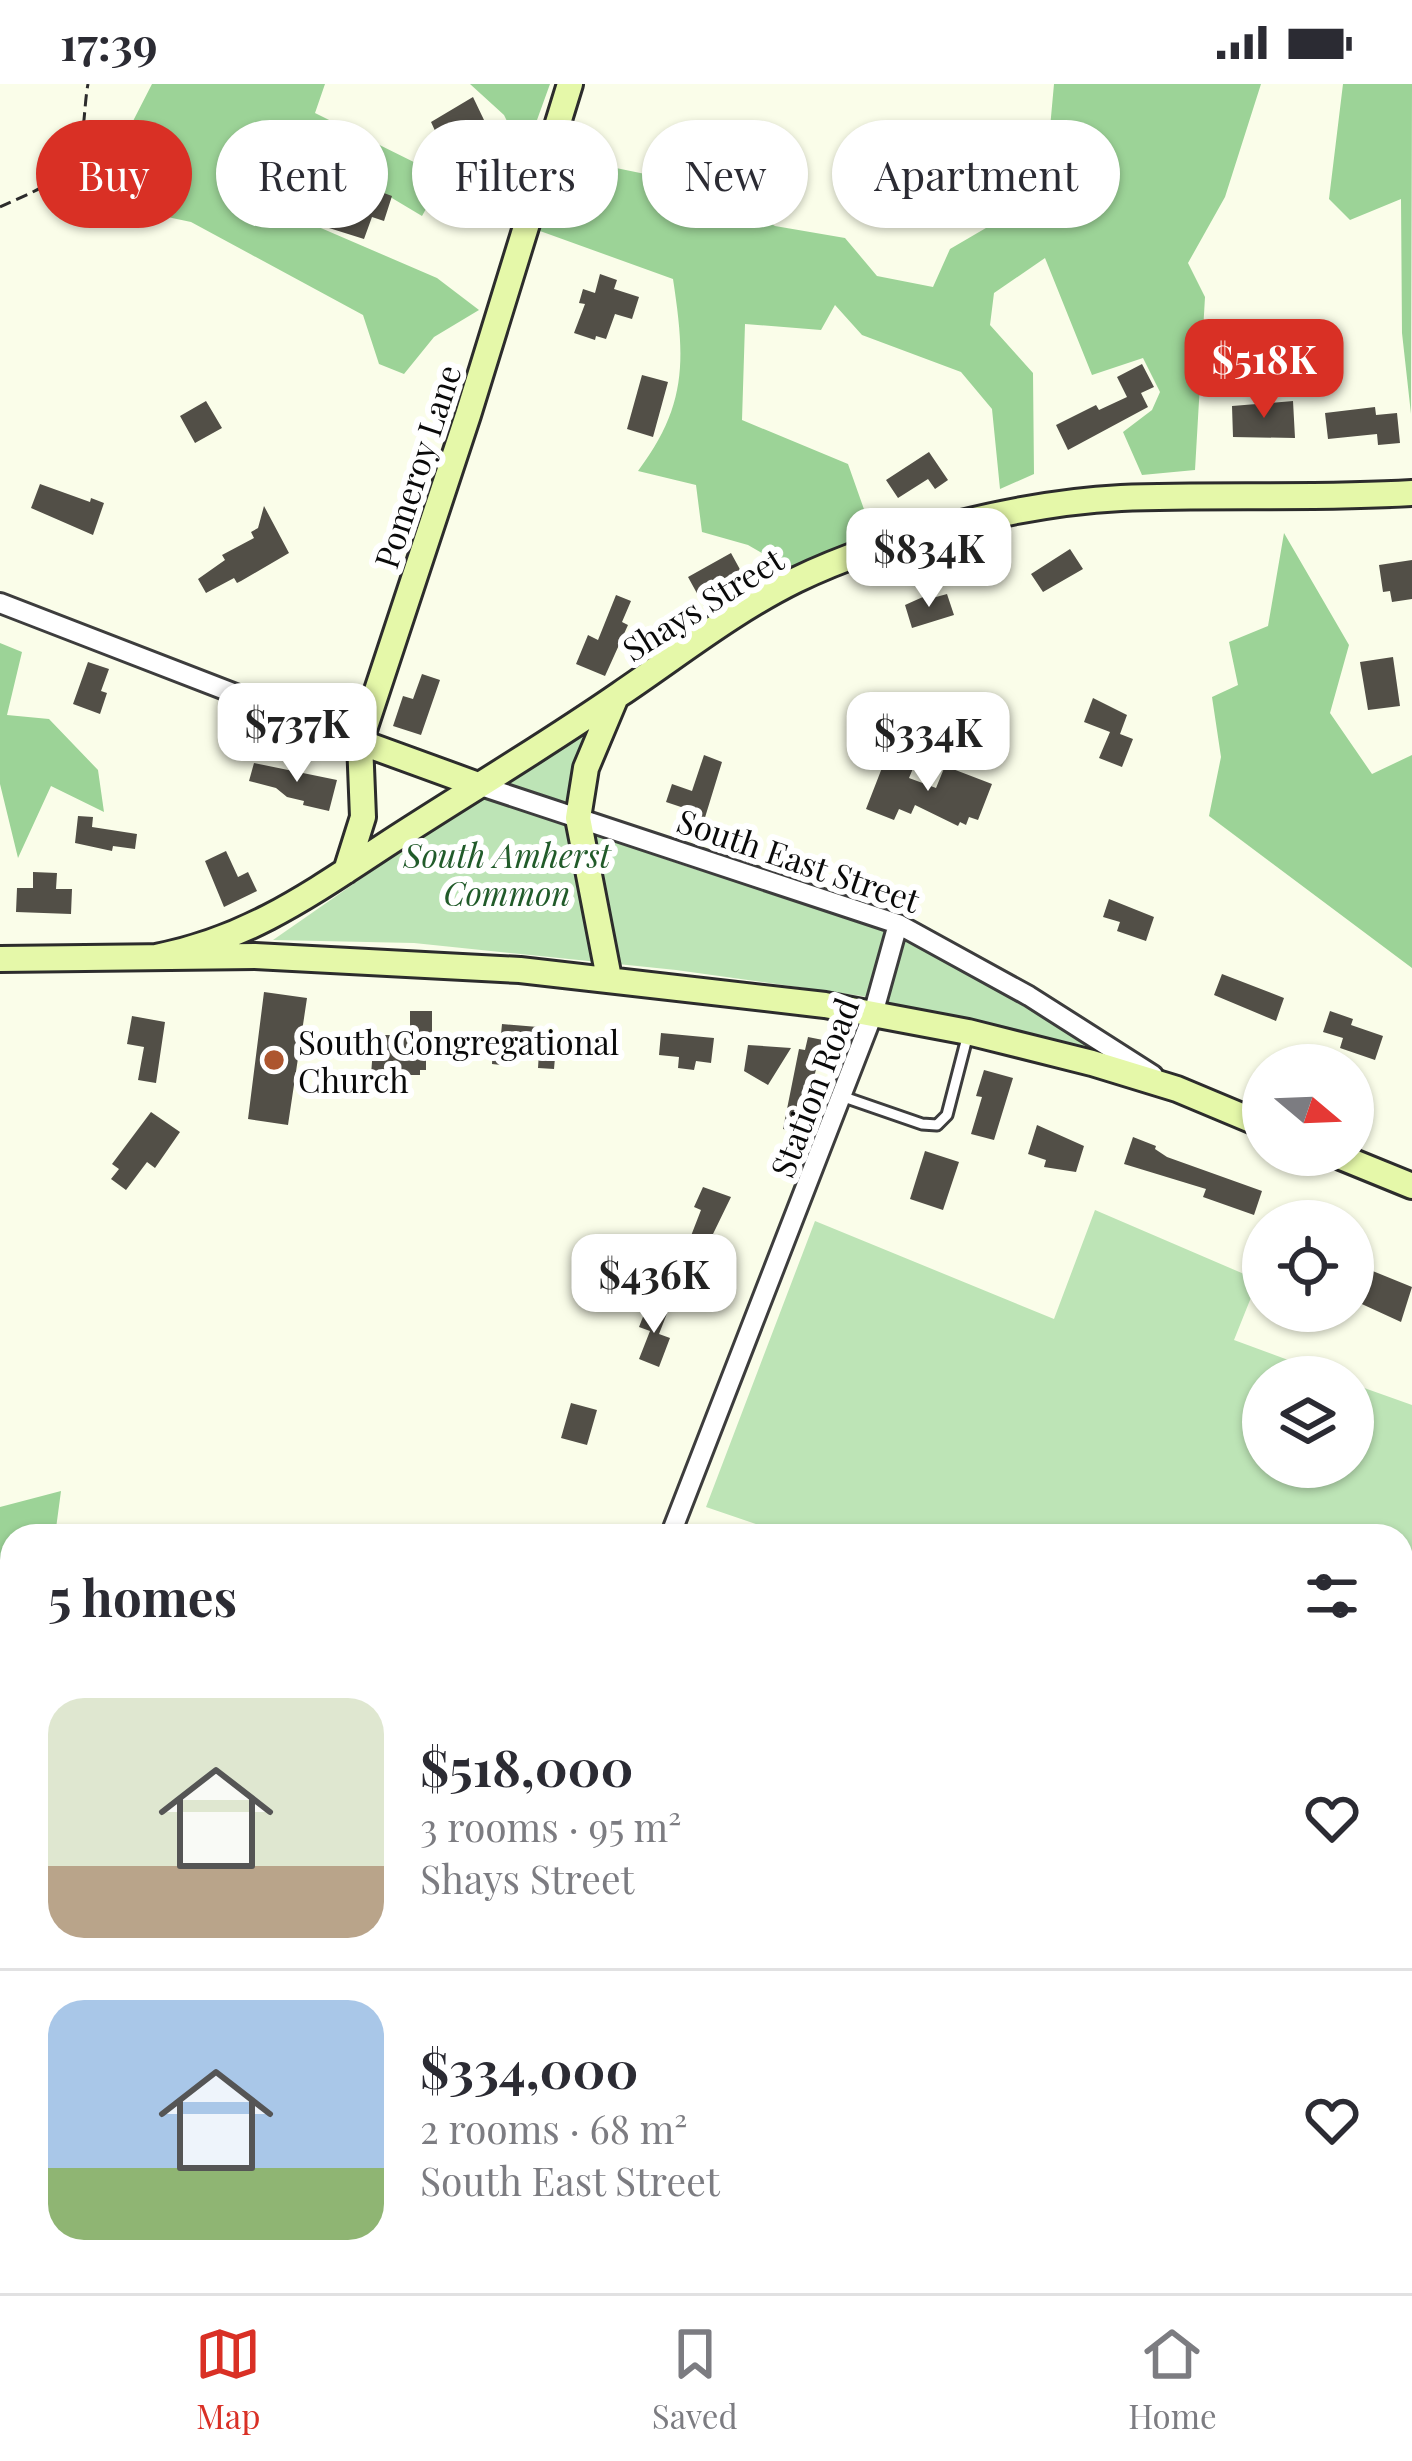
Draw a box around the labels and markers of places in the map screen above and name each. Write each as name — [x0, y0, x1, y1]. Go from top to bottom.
pin: $518K — [1180, 319, 1348, 421]
pin: $834K — [845, 508, 1013, 610]
pin: $737K — [213, 683, 381, 785]
pin: $334K — [844, 692, 1012, 794]
place label: South Congregational Church — [298, 1019, 619, 1101]
marker: South Congregational Church — [261, 1047, 287, 1073]
pin: $436K — [570, 1234, 738, 1336]

